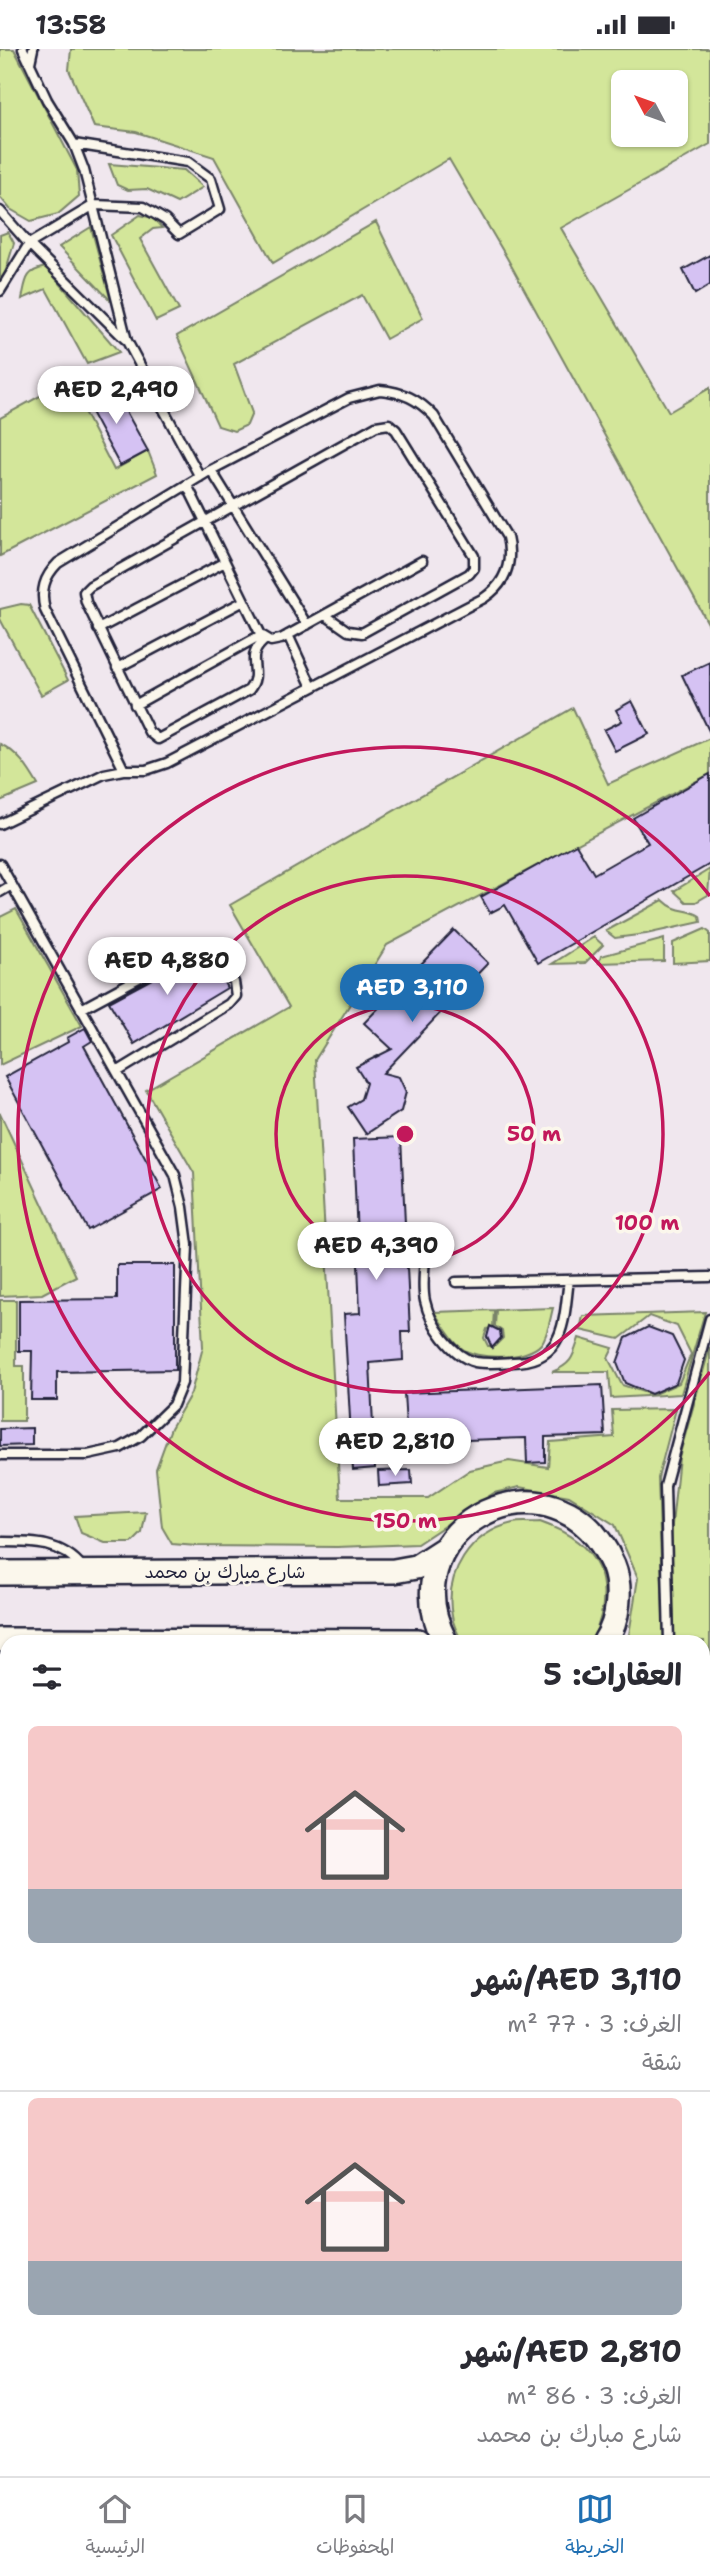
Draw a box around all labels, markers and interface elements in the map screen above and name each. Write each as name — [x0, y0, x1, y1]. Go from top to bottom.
text: 13:58 — [35, 7, 107, 42]
north arrow — [611, 70, 688, 147]
map controls — [611, 70, 688, 147]
pin: AED 2,490 — [36, 367, 196, 426]
text: AED 2,490 — [53, 374, 179, 404]
pin: AED 4,880 — [87, 937, 247, 997]
text: AED 4,880 — [104, 945, 230, 975]
pin: AED 3,110 — [332, 965, 492, 1024]
text: AED 3,110 — [356, 972, 468, 1002]
text: 50 m — [507, 1120, 561, 1148]
centre of rings — [393, 1122, 417, 1146]
text: 100 m — [615, 1209, 679, 1237]
pin: AED 4,390 — [296, 1223, 456, 1282]
text: AED 4,390 — [313, 1230, 439, 1260]
pin: AED 2,810 — [315, 1419, 475, 1478]
text: AED 2,810 — [335, 1426, 455, 1456]
text: 150 m — [373, 1507, 437, 1535]
street label: شارع مبارك بن محمد — [145, 1560, 305, 1584]
text: العقارات: 5 — [543, 1654, 682, 1695]
icon: filters — [28, 1658, 66, 1696]
icon: home — [292, 1772, 418, 1898]
text: AED 3,110/شهر — [473, 1959, 682, 2000]
text: الغرف: 3 · 77 m² — [507, 2009, 682, 2039]
text: شقة — [642, 2047, 682, 2077]
icon: home — [292, 2144, 418, 2270]
text: AED 2,810/شهر — [463, 2331, 682, 2372]
text: الغرف: 3 · 86 m² — [507, 2381, 682, 2411]
text: شارع مبارك بن محمد — [476, 2419, 682, 2449]
tab: الرئيسية — [85, 2490, 145, 2563]
tab: المحفوظات — [316, 2490, 394, 2563]
tab: الخريطة — [565, 2490, 625, 2563]

